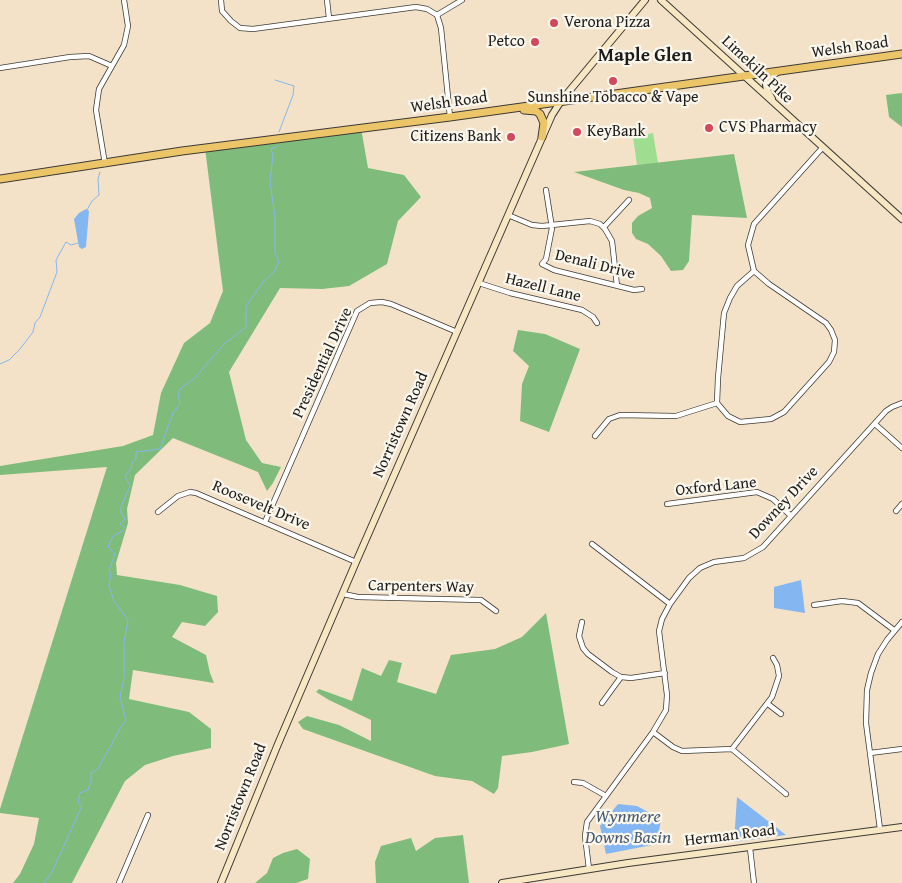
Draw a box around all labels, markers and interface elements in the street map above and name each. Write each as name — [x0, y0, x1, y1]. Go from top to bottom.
place label: Verona Pizza — [564, 13, 650, 33]
marker: Verona Pizza — [548, 17, 560, 29]
place label: Petco — [488, 32, 525, 52]
street label: Limekiln Pike — [717, 32, 797, 108]
street label: Welsh Road — [810, 33, 890, 63]
marker: Petco — [529, 36, 541, 48]
district label: Maple Glen — [598, 45, 692, 67]
marker: Sunshine Tobacco & Vape — [607, 75, 619, 87]
street label: Welsh Road — [409, 88, 489, 118]
place label: Sunshine Tobacco & Vape — [527, 88, 699, 108]
place label: CVS Pharmacy — [719, 118, 817, 138]
place label: KeyBank — [587, 122, 646, 142]
marker: CVS Pharmacy — [703, 122, 715, 134]
marker: KeyBank — [571, 126, 583, 138]
place label: Citizens Bank — [411, 127, 501, 147]
marker: Citizens Bank — [505, 131, 517, 143]
street label: Denali Drive — [553, 246, 637, 284]
street label: Hazell Lane — [503, 269, 583, 307]
street label: Presidential Drive — [289, 305, 357, 421]
street label: Norristown Road — [369, 369, 433, 481]
street label: Downey Drive — [745, 462, 823, 544]
street label: Oxford Lane — [674, 473, 758, 501]
street label: Roosevelt Drive — [209, 477, 313, 535]
street label: Carpenters Way — [368, 576, 474, 598]
street label: Norristown Road — [211, 741, 271, 853]
water label: Wynmere Downs Basin — [585, 806, 671, 849]
street label: Herman Road — [684, 821, 776, 851]

